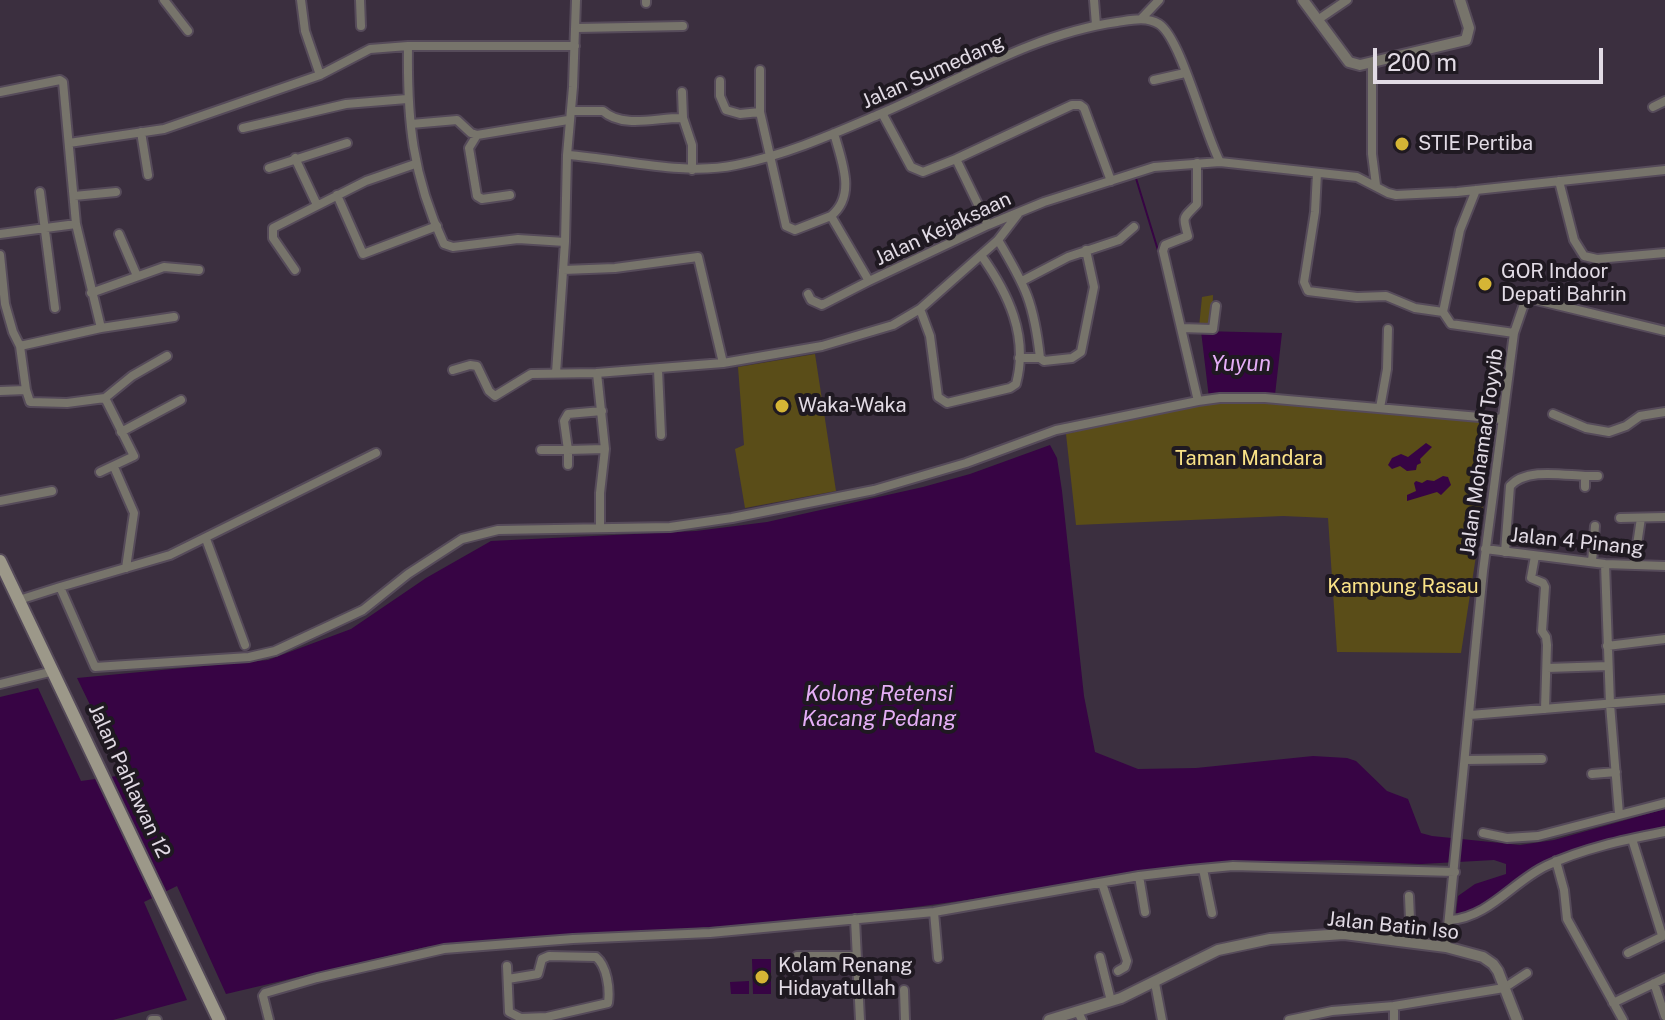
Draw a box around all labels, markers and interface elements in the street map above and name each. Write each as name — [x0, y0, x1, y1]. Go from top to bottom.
street label: Jalan Sumedang — [858, 30, 1008, 114]
scale bar — [1377, 32, 1607, 82]
text: 200 m — [1387, 48, 1457, 76]
place label: STIE Pertiba — [1418, 132, 1533, 156]
marker: STIE Pertiba — [1393, 135, 1411, 153]
street label: Jalan Kejaksaan — [871, 187, 1015, 271]
place label: GOR Indoor Depati Bahrin — [1501, 260, 1627, 307]
marker: GOR Indoor Depati Bahrin — [1476, 275, 1494, 293]
street label: Jalan Mohamad Toyyib — [1456, 347, 1508, 557]
water label: Yuyun — [1211, 351, 1271, 377]
place label: Waka-Waka — [798, 394, 907, 418]
marker: Waka-Waka — [773, 397, 791, 415]
park label: Taman Mandara — [1175, 447, 1323, 471]
street label: Jalan 4 Pinang — [1509, 523, 1645, 561]
park label: Kampung Rasau — [1327, 575, 1479, 599]
water label: Kolong Retensi Kacang Pedang — [802, 681, 956, 732]
street label: Jalan Pahlawan 12 — [83, 700, 175, 862]
street label: Jalan Batin Iso — [1326, 907, 1460, 945]
place label: Kolam Renang Hidayatullah — [778, 954, 913, 1001]
marker: Kolam Renang Hidayatullah — [753, 968, 771, 986]

